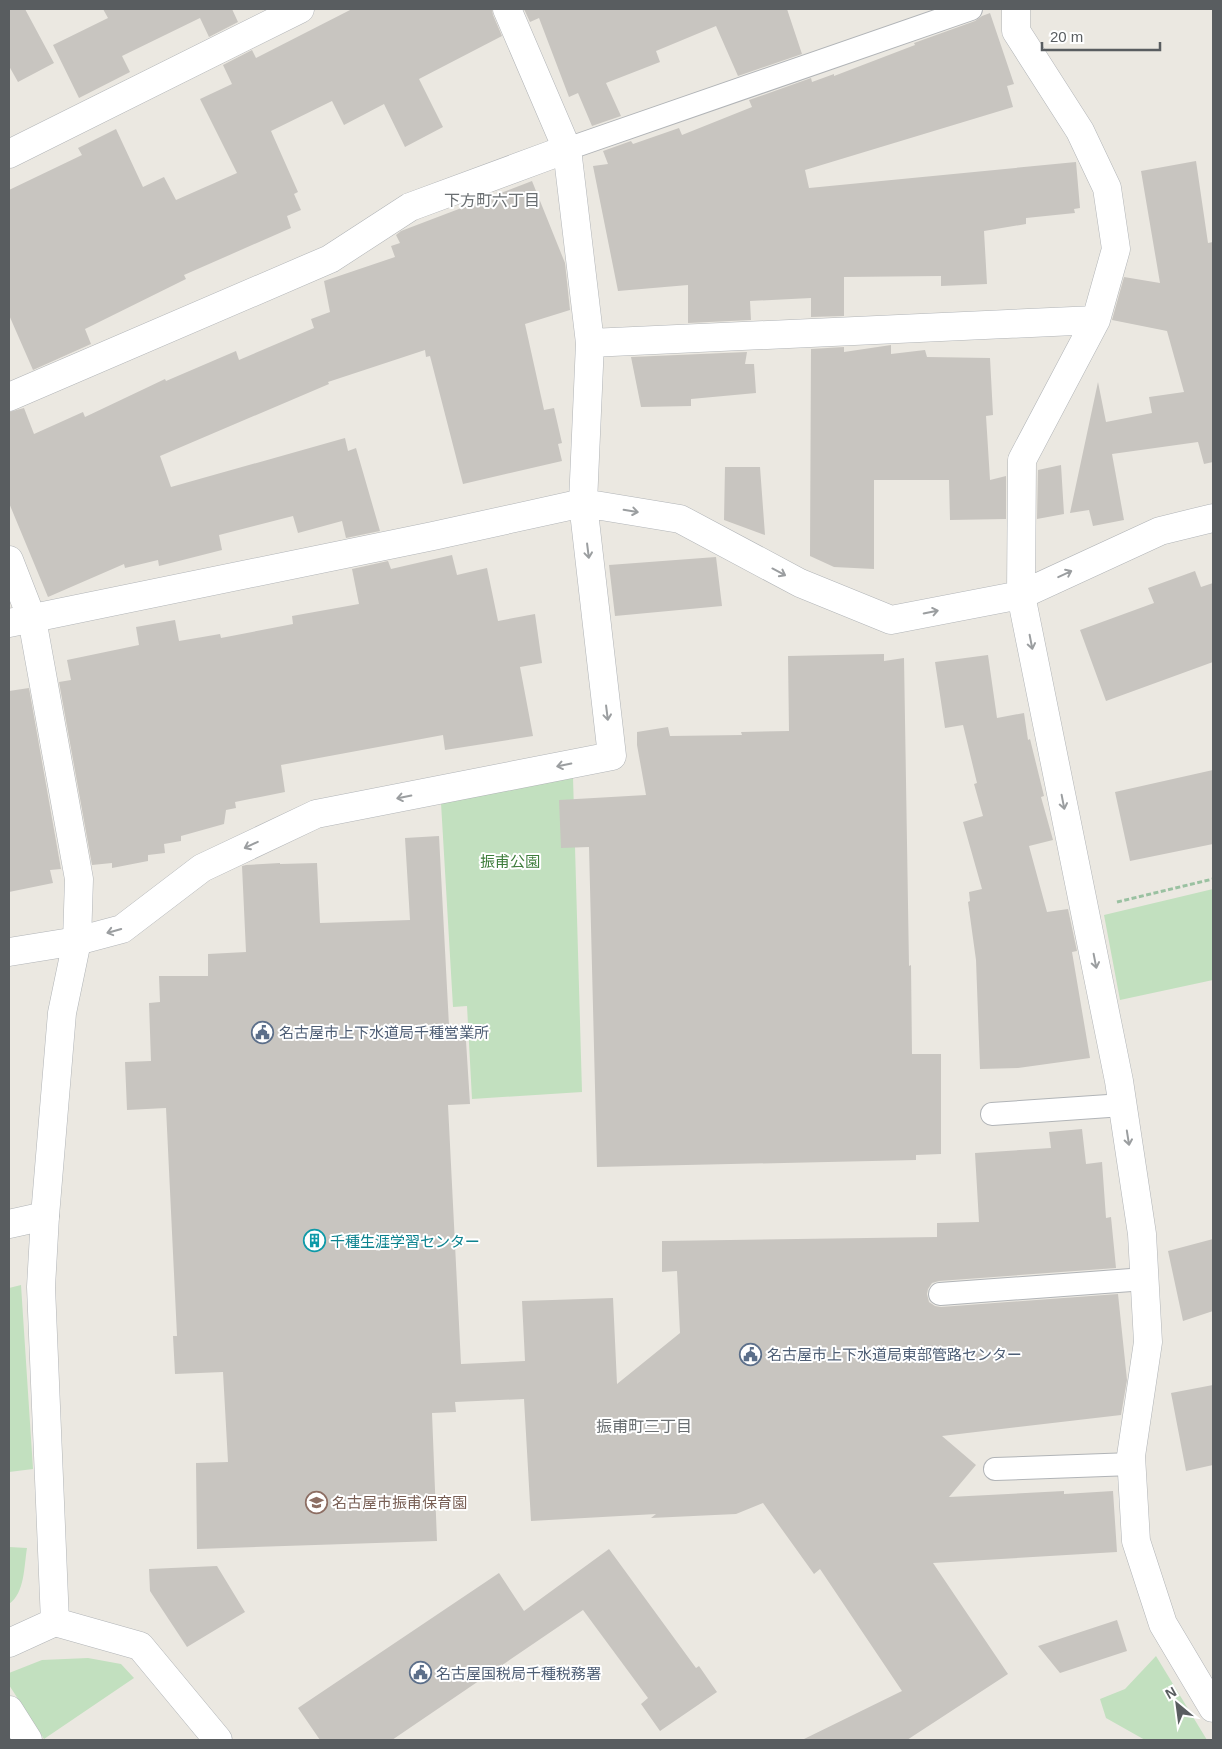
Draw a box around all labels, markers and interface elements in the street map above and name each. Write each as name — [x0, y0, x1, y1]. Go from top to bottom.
scale bar — [1042, 20, 1160, 52]
text: 20 m — [1050, 28, 1083, 45]
district label: 下方町六丁目 — [444, 192, 540, 209]
one-way arrow — [622, 506, 638, 516]
one-way arrow — [583, 543, 593, 559]
one-way arrow — [772, 567, 787, 577]
one-way arrow — [1057, 569, 1072, 579]
one-way arrow — [923, 607, 939, 617]
one-way arrow — [1026, 634, 1036, 650]
one-way arrow — [602, 704, 612, 720]
one-way arrow — [556, 761, 572, 771]
one-way arrow — [397, 792, 413, 802]
one-way arrow — [1058, 793, 1068, 809]
one-way arrow — [244, 841, 259, 850]
park label: 振甫公園 — [480, 853, 540, 870]
one-way arrow — [106, 927, 122, 936]
one-way arrow — [1091, 953, 1100, 969]
public building icon: 名古屋市上下水道局千種営業所 — [251, 1020, 275, 1044]
place label: 名古屋市上下水道局千種営業所 — [279, 1024, 489, 1041]
one-way arrow — [1123, 1130, 1133, 1146]
building icon: 千種生涯学習センター — [302, 1229, 326, 1253]
place label: 千種生涯学習センター — [330, 1233, 480, 1250]
public building icon: 名古屋市上下水道局東部管路センター — [739, 1342, 763, 1366]
place label: 名古屋市上下水道局東部管路センター — [767, 1346, 1022, 1363]
district label: 振甫町三丁目 — [596, 1418, 692, 1435]
school or university icon: 名古屋市振甫保育園 — [304, 1490, 328, 1514]
place label: 名古屋市振甫保育園 — [332, 1494, 467, 1511]
public building icon: 名古屋国税局千種税務署 — [408, 1661, 432, 1685]
place label: 名古屋国税局千種税務署 — [436, 1665, 601, 1682]
north arrow — [1152, 1679, 1202, 1729]
text: N — [1162, 1683, 1179, 1702]

